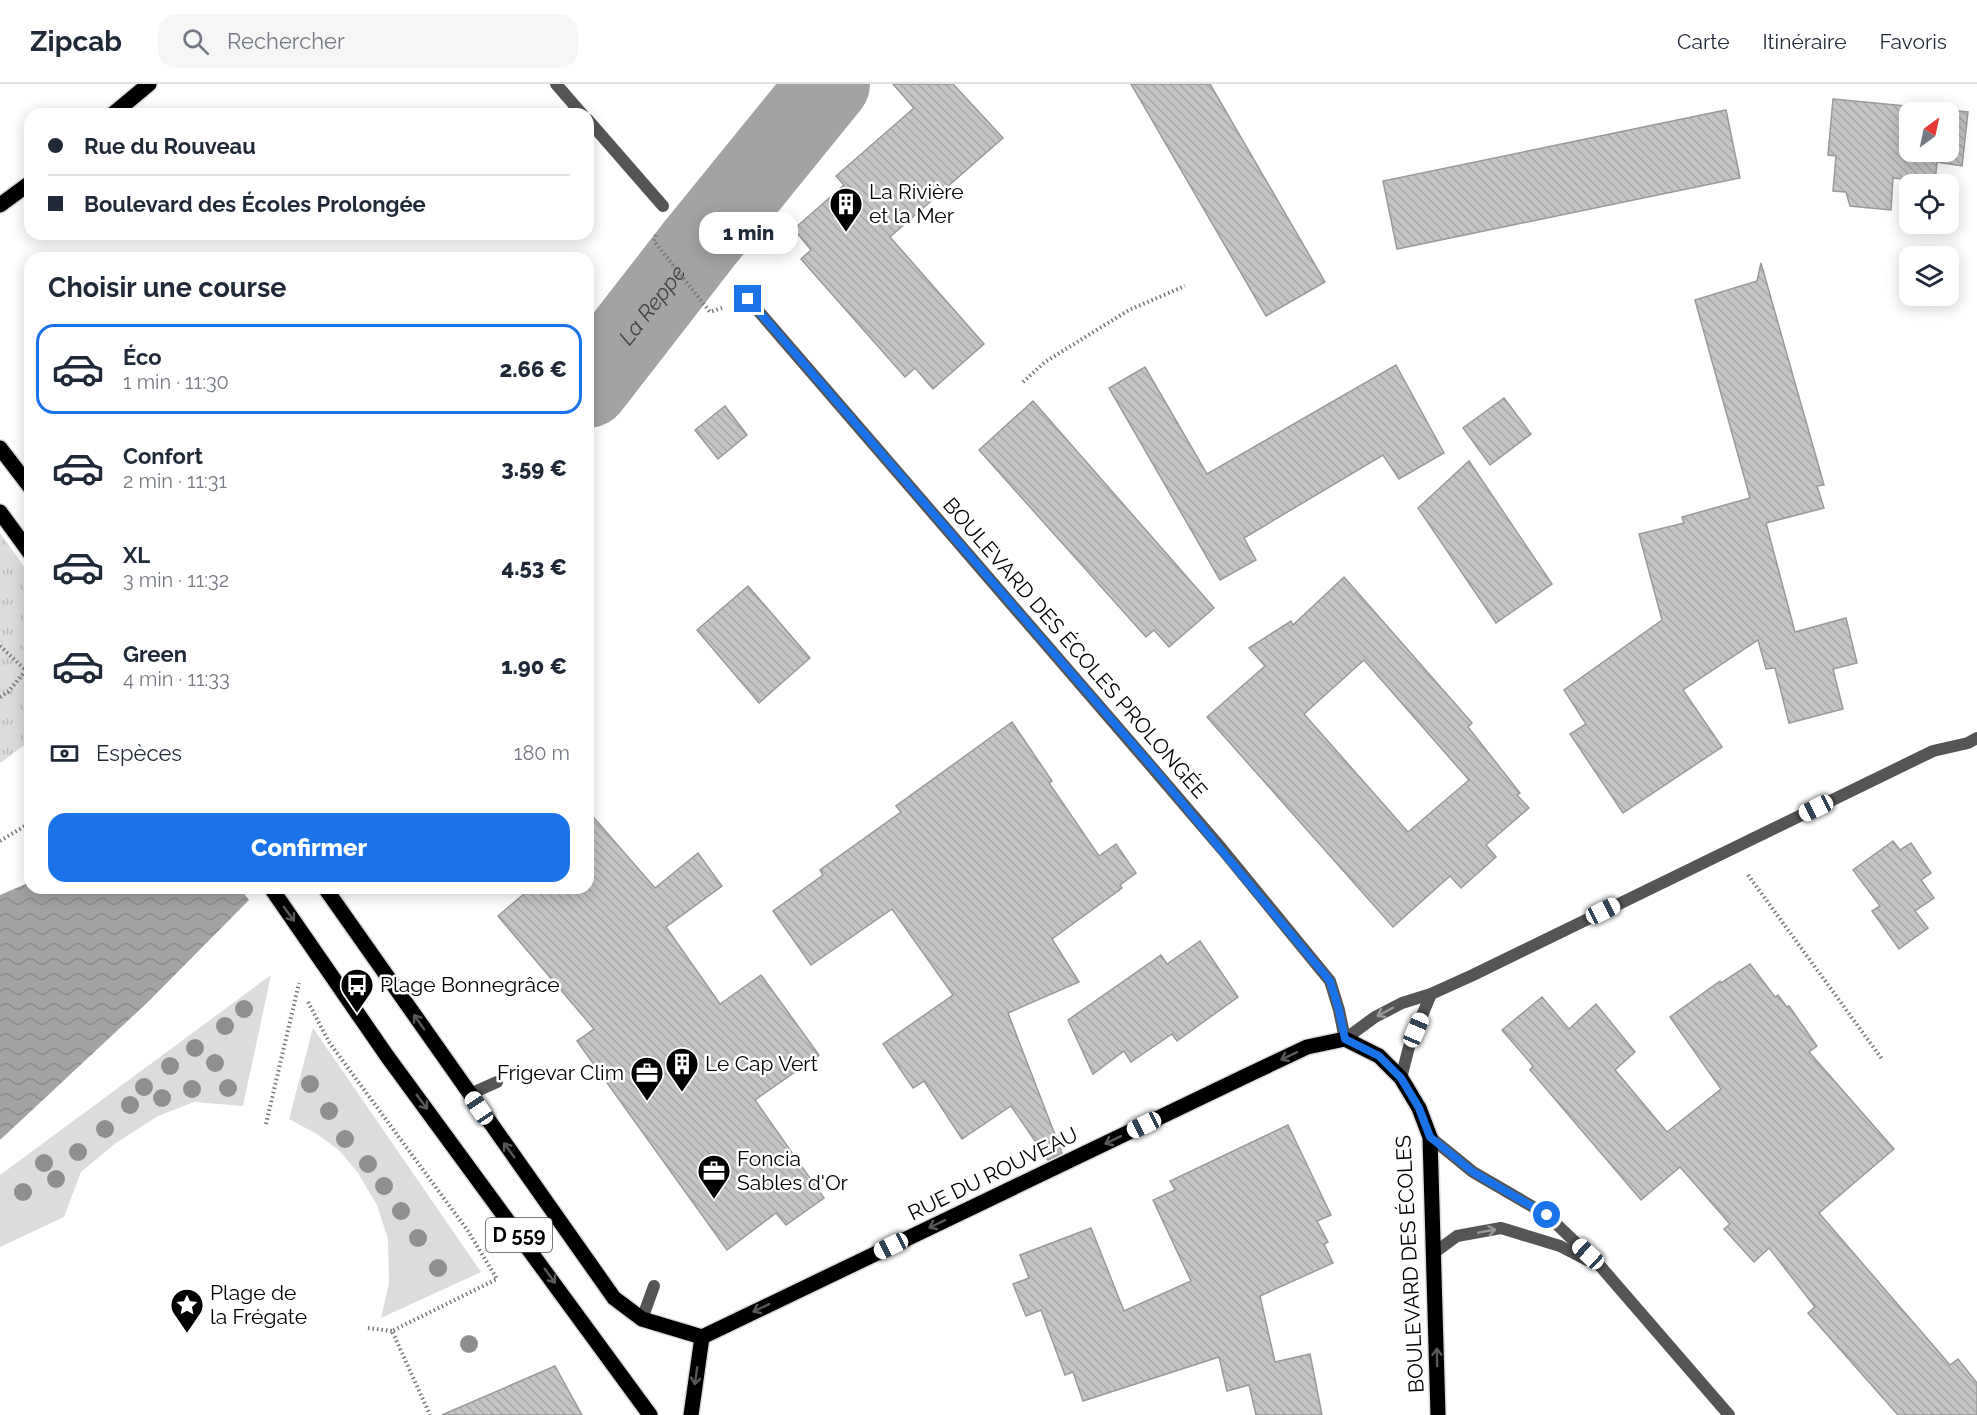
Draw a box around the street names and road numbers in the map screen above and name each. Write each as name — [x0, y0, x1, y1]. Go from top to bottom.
street label: BOULEVARD DES ÉCOLES PROLONGÉE — [938, 492, 1213, 803]
street label: RUE DU ROUVEAU — [904, 1122, 1082, 1226]
street label: BOULEVARD DES ÉCOLES — [1390, 1134, 1429, 1393]
road number: D 559 — [486, 1218, 552, 1252]

